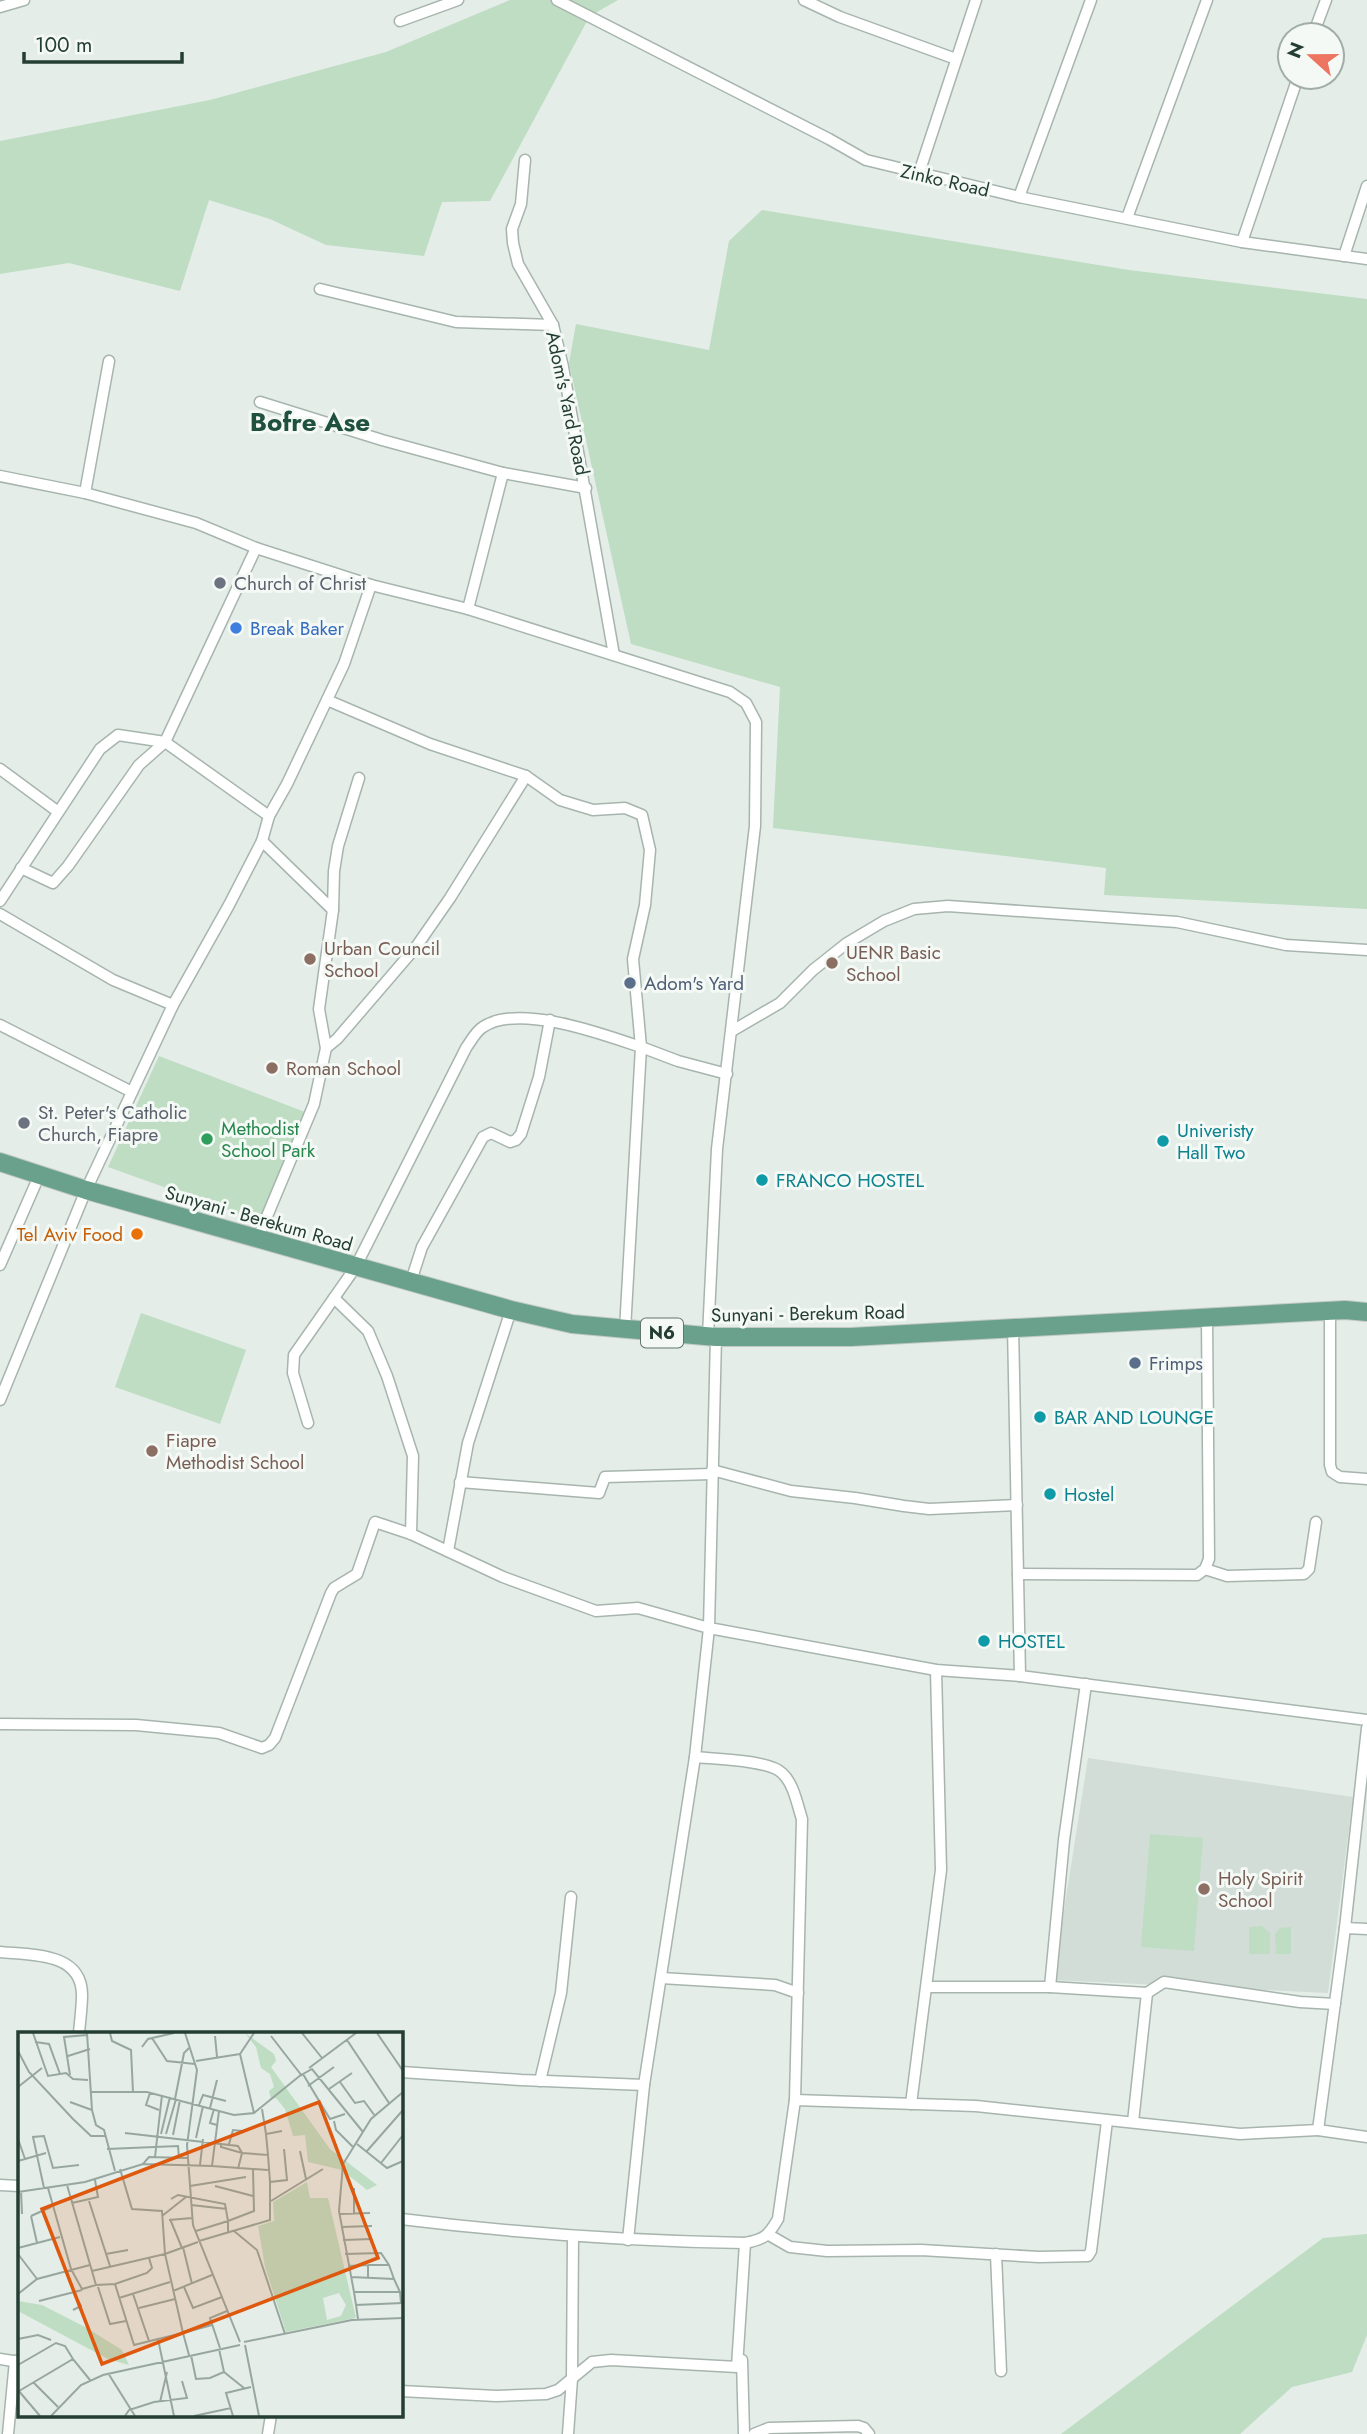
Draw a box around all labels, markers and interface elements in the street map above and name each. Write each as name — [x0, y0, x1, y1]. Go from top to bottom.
scale bar — [24, 21, 182, 65]
north arrow — [1276, 21, 1346, 91]
text: 100 m — [35, 30, 92, 60]
text: N — [1280, 38, 1311, 62]
street label: Zinko Road — [898, 157, 992, 204]
street label: Adom's Yard Road — [539, 329, 596, 478]
district label: Bofre Ase — [250, 403, 370, 441]
place label: Church of Christ — [234, 570, 367, 597]
marker: Church of Christ — [212, 575, 228, 591]
place label: Break Baker — [250, 615, 344, 642]
marker: Break Baker — [228, 620, 244, 636]
place label: Urban Council School — [324, 935, 440, 984]
place label: UENR Basic School — [846, 939, 941, 988]
marker: Urban Council School — [302, 951, 318, 967]
marker: UENR Basic School — [824, 955, 840, 971]
place label: Adom's Yard — [644, 970, 744, 997]
marker: Adom's Yard — [622, 975, 638, 991]
place label: Roman School — [286, 1055, 401, 1082]
marker: Roman School — [264, 1060, 280, 1076]
place label: St. Peter's Catholic Church, Fiapre — [38, 1099, 187, 1148]
marker: St. Peter's Catholic Church, Fiapre — [16, 1115, 32, 1131]
place label: Methodist School Park — [221, 1115, 316, 1164]
place label: Univeristy Hall Two — [1177, 1117, 1254, 1166]
marker: Methodist School Park — [199, 1131, 215, 1147]
marker: Univeristy Hall Two — [1155, 1133, 1171, 1149]
place label: FRANCO HOSTEL — [776, 1167, 924, 1194]
marker: FRANCO HOSTEL — [754, 1172, 770, 1188]
street label: Sunyani - Berekum Road — [162, 1179, 356, 1258]
place label: Tel Aviv Food — [17, 1221, 123, 1248]
marker: Tel Aviv Food — [129, 1226, 145, 1242]
street label: Sunyani - Berekum Road — [711, 1298, 905, 1329]
road number: N6 — [641, 1318, 683, 1348]
place label: Frimps — [1149, 1350, 1203, 1377]
marker: Frimps — [1127, 1355, 1143, 1371]
place label: BAR AND LOUNGE — [1054, 1404, 1214, 1431]
marker: BAR AND LOUNGE — [1032, 1409, 1048, 1425]
place label: Fiapre Methodist School — [166, 1427, 304, 1476]
marker: Fiapre Methodist School — [144, 1443, 160, 1459]
place label: Hostel — [1064, 1481, 1114, 1508]
marker: Hostel — [1042, 1486, 1058, 1502]
place label: HOSTEL — [998, 1628, 1065, 1655]
marker: HOSTEL — [976, 1633, 992, 1649]
place label: Holy Spirit School — [1218, 1865, 1303, 1914]
marker: Holy Spirit School — [1196, 1881, 1212, 1897]
inset map — [18, 2032, 402, 2416]

